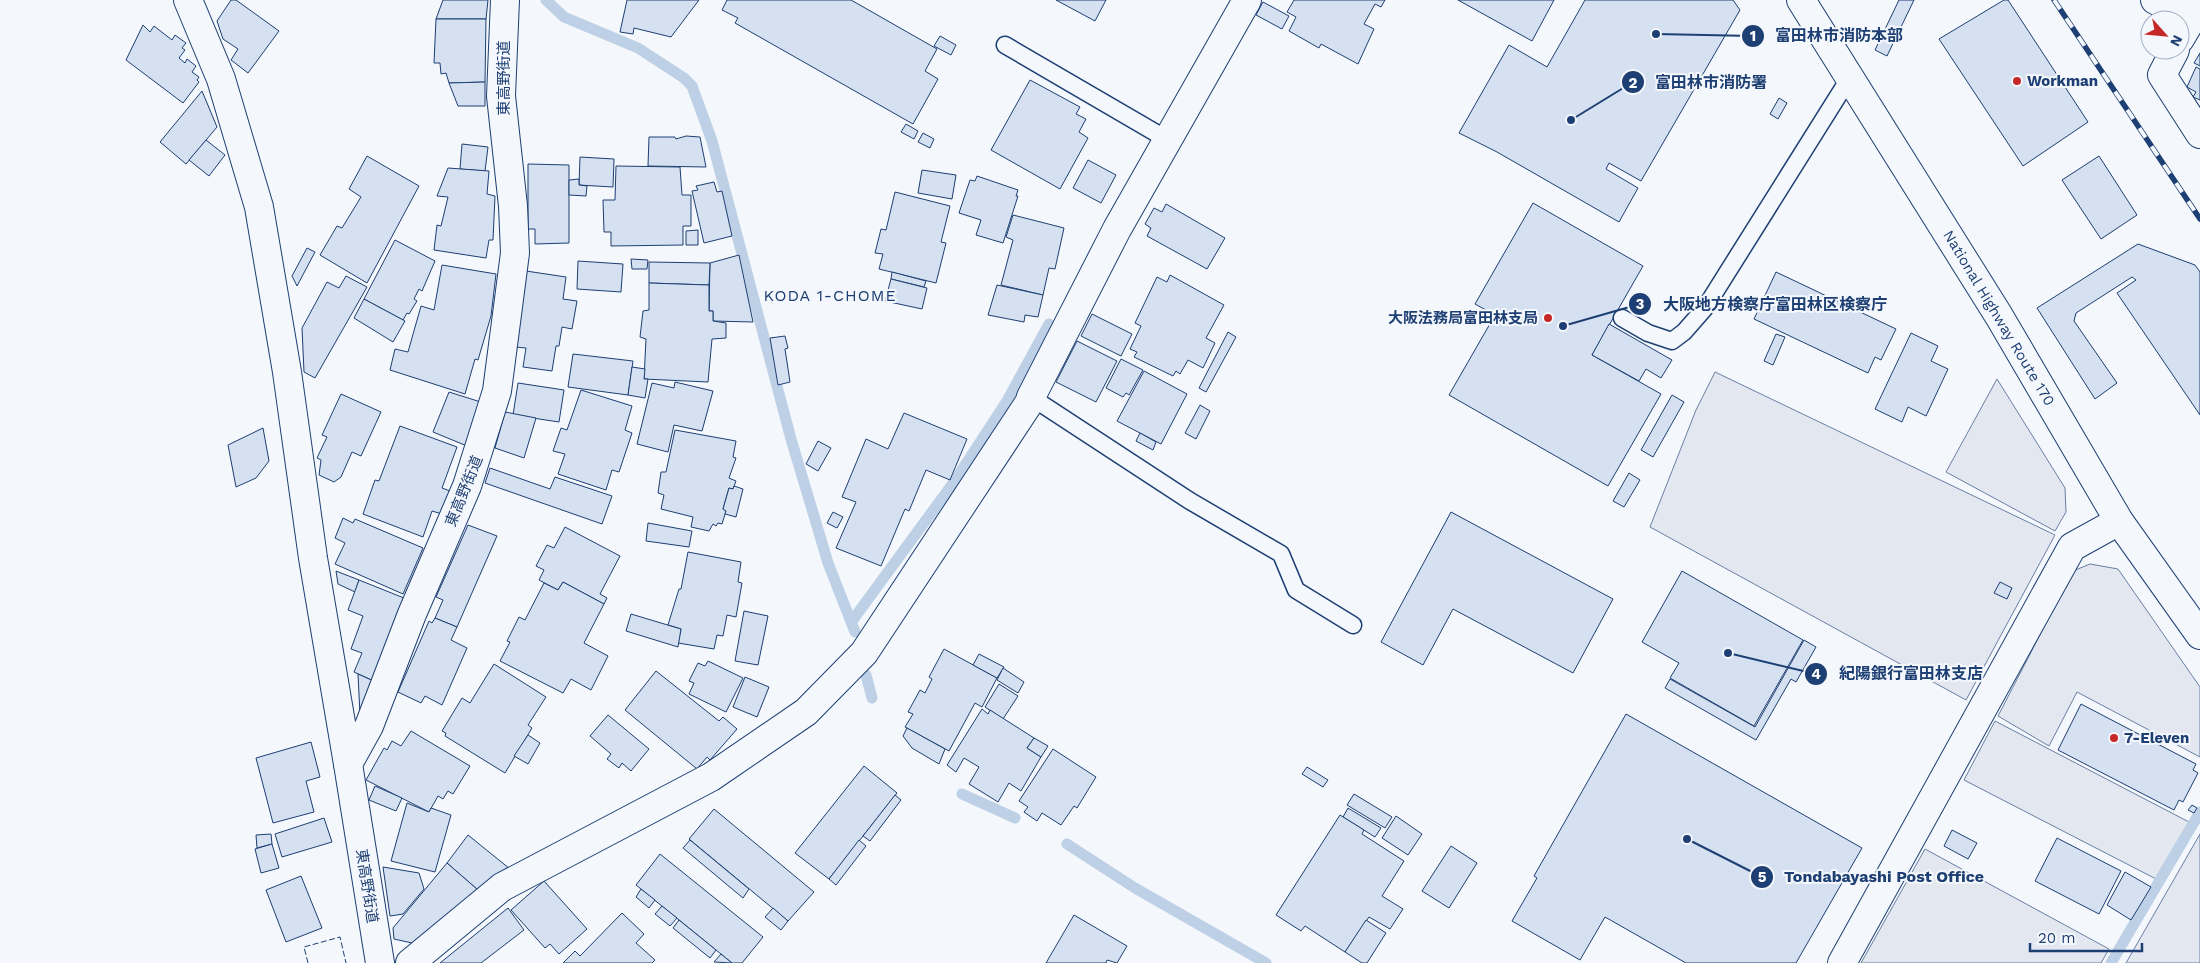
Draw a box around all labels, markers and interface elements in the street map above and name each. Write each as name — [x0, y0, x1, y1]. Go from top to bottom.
north arrow — [2140, 10, 2190, 60]
callout: 富田林市消防本部 — [1740, 20, 1913, 51]
text: 富田林市消防本部 — [1775, 26, 1903, 45]
text: 1 — [1750, 27, 1756, 45]
text: N — [2167, 33, 2186, 49]
street label: 東高野街道 — [495, 40, 513, 116]
callout: 富田林市消防署 — [1620, 67, 1777, 98]
place label: Workman — [2027, 72, 2098, 90]
text: 富田林市消防署 — [1655, 73, 1767, 92]
text: 2 — [1629, 74, 1638, 92]
marker: Workman — [2011, 75, 2023, 87]
street label: National Highway Route 170 — [1939, 227, 2059, 409]
district label: KODA 1-CHOME — [763, 286, 897, 305]
callout: 大阪地方検察庁富田林区検察庁 — [1628, 289, 1897, 320]
text: 3 — [1636, 295, 1645, 313]
text: 大阪地方検察庁富田林区検察庁 — [1663, 295, 1887, 314]
place label: 大阪法務局富田林支局 — [1388, 309, 1538, 327]
marker: 大阪法務局富田林支局 — [1542, 312, 1554, 324]
street label: 東高野街道 — [442, 453, 486, 529]
callout: 紀陽銀行富田林支店 — [1804, 658, 1993, 689]
text: 紀陽銀行富田林支店 — [1839, 664, 1983, 683]
text: 4 — [1811, 665, 1821, 683]
place label: 7-Eleven — [2124, 729, 2189, 747]
marker: 7-Eleven — [2108, 732, 2120, 744]
street label: 東高野街道 — [352, 848, 382, 924]
callout: Tondabayashi Post Office — [1749, 861, 1994, 892]
text: Tondabayashi Post Office — [1784, 867, 1984, 886]
text: 5 — [1758, 868, 1767, 886]
scale bar — [2030, 920, 2142, 952]
text: 20 m — [2038, 929, 2076, 947]

